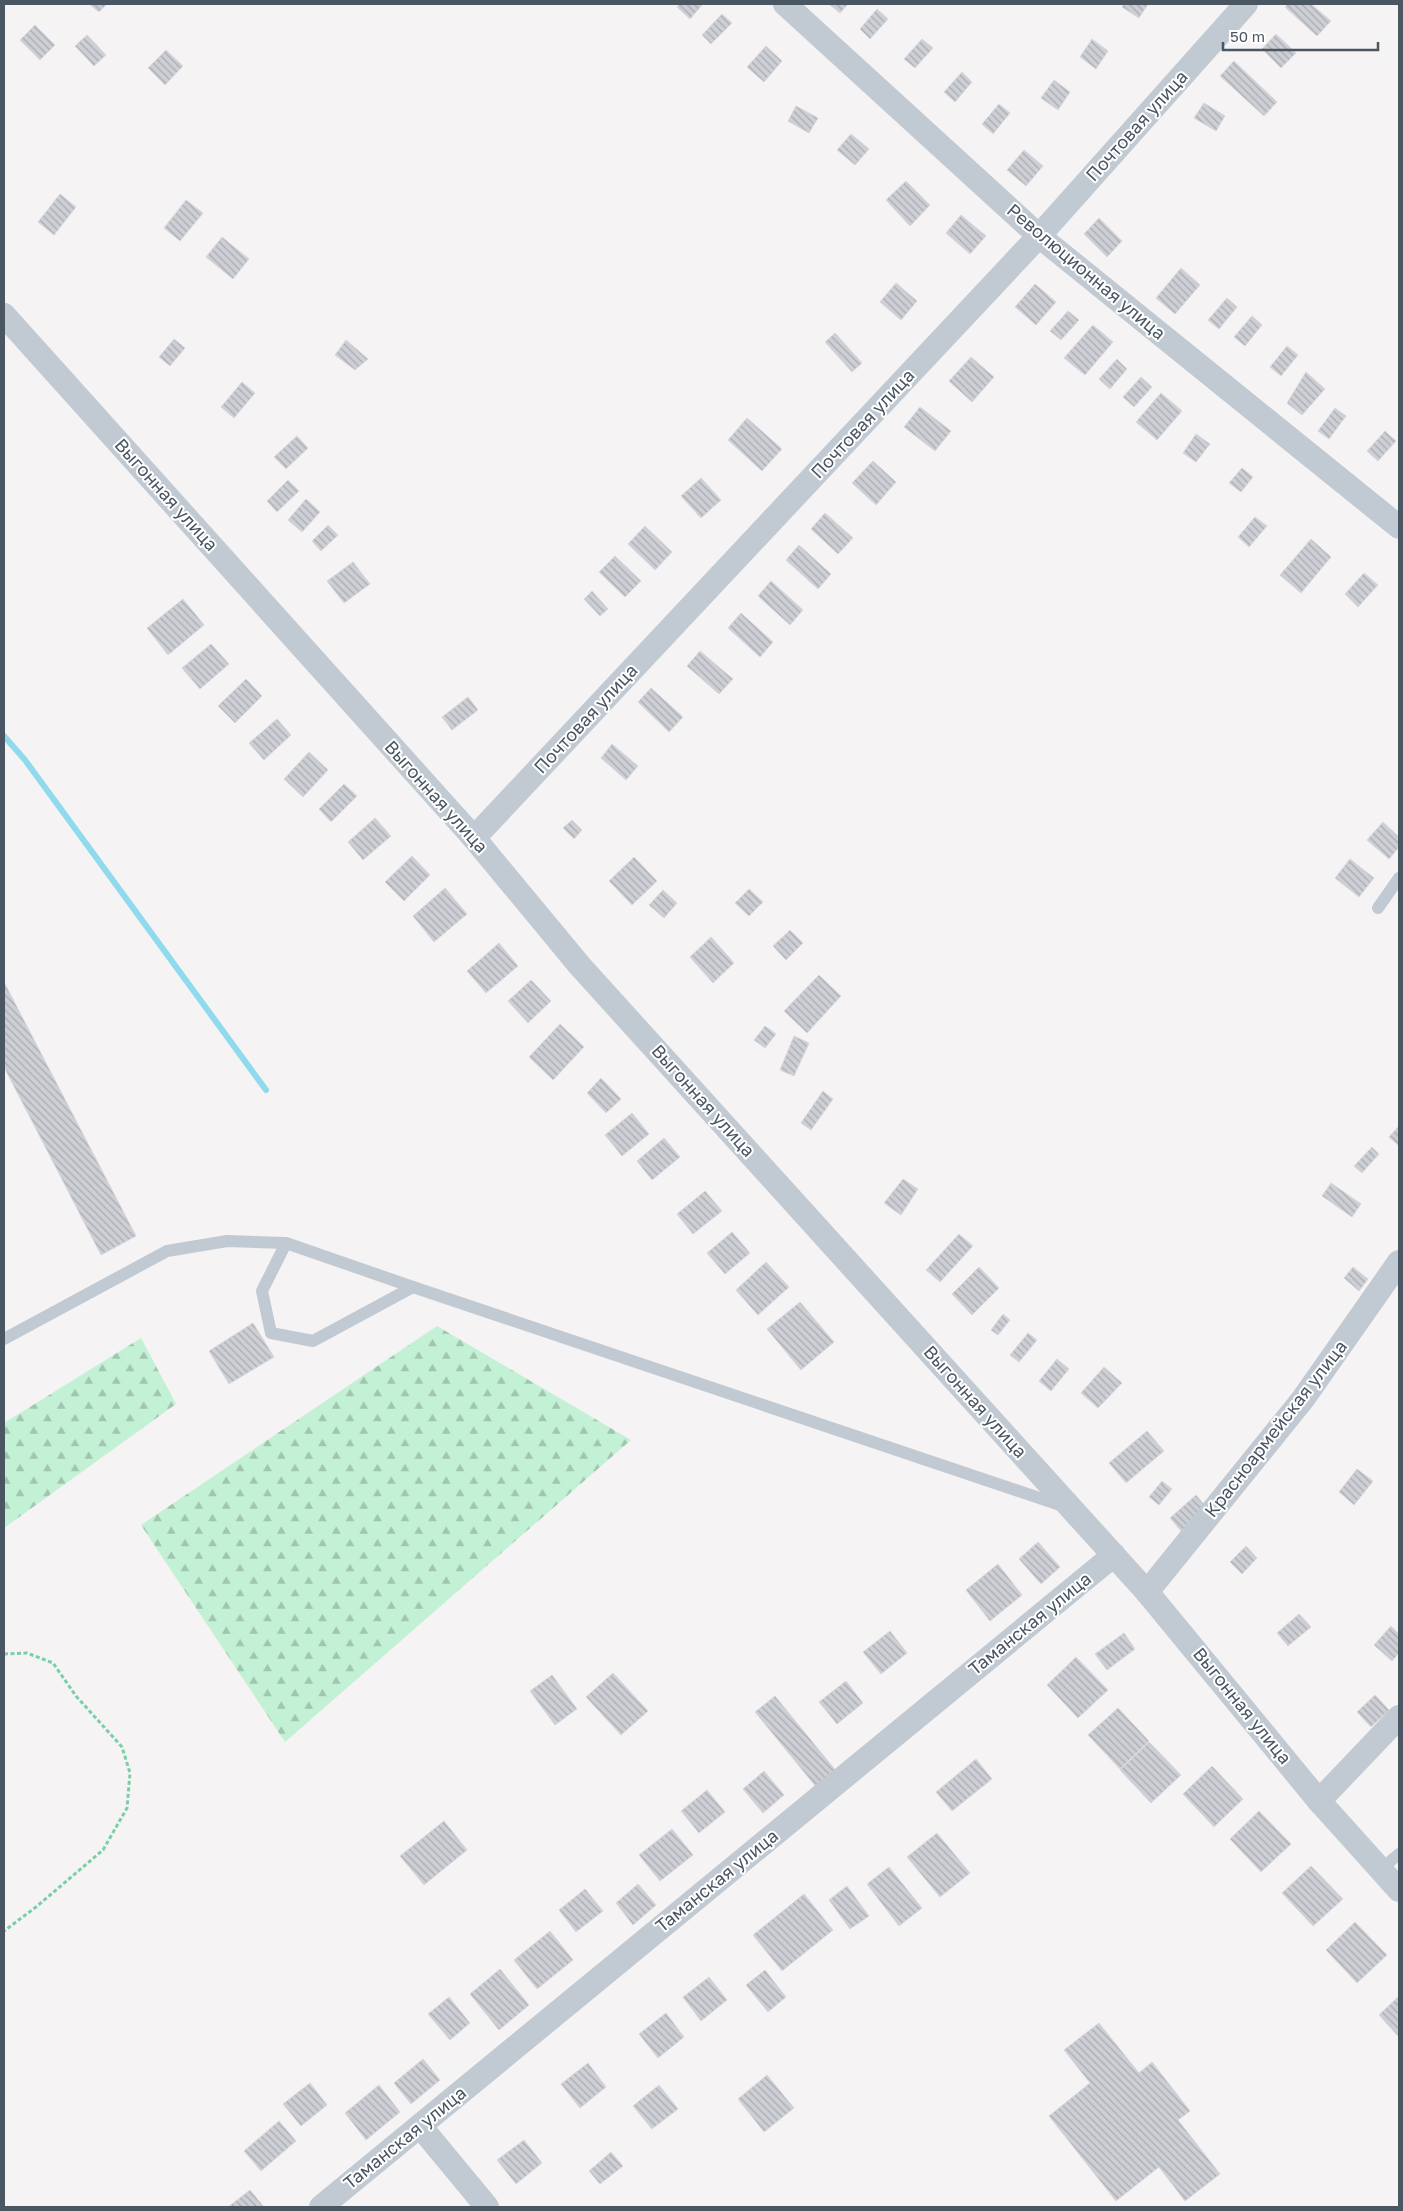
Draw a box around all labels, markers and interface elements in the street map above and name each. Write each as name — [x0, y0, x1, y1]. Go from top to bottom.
scale bar — [1223, 20, 1378, 52]
text: 50 m — [1230, 27, 1265, 45]
street label: Почтовая улица — [1081, 65, 1192, 185]
street label: Революционная улица — [1003, 199, 1170, 344]
street label: Почтовая улица — [806, 364, 919, 483]
street label: Выгонная улица — [110, 434, 223, 555]
street label: Почтовая улица — [529, 659, 642, 778]
street label: Выгонная улица — [380, 736, 493, 857]
street label: Выгонная улица — [647, 1040, 760, 1161]
street label: Красноармейская улица — [1199, 1335, 1351, 1521]
street label: Выгонная улица — [919, 1341, 1032, 1462]
street label: Таманская улица — [964, 1567, 1095, 1679]
street label: Выгонная улица — [1189, 1643, 1297, 1768]
street label: Таманская улица — [651, 1824, 782, 1936]
street label: Таманская улица — [339, 2081, 470, 2193]

